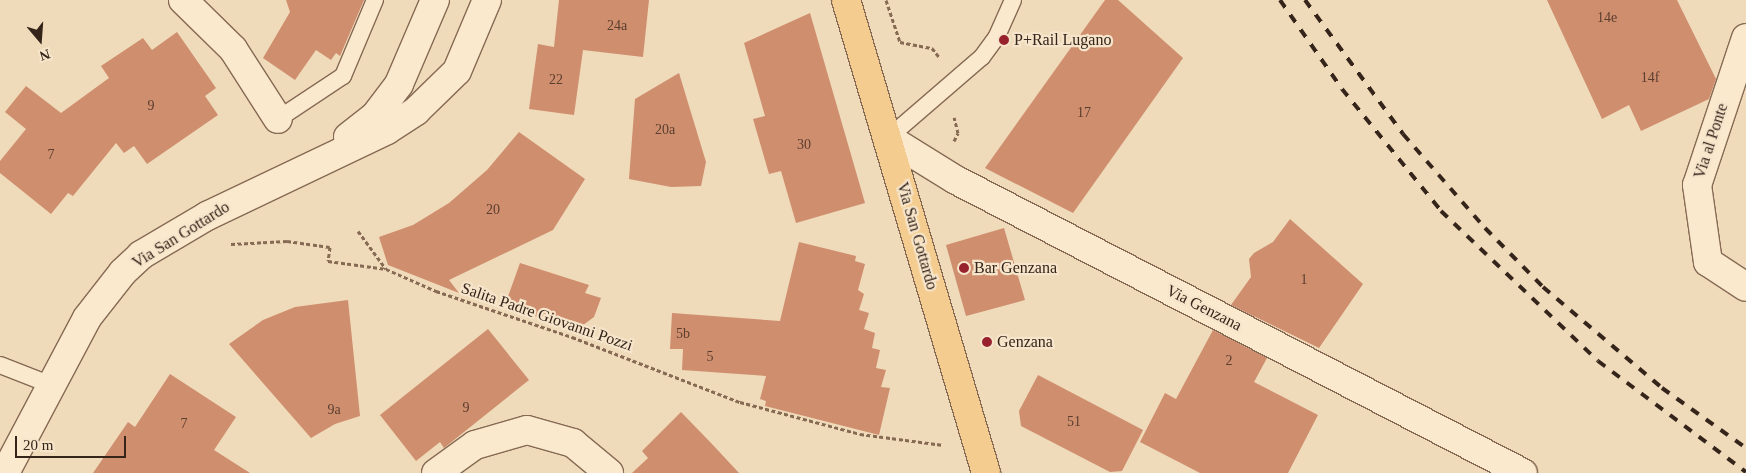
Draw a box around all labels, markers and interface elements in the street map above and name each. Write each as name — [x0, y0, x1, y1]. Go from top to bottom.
house number: 14e — [1597, 10, 1617, 26]
north arrow — [15, 15, 65, 65]
house number: 24a — [607, 18, 627, 34]
place label: P+Rail Lugano — [1014, 30, 1111, 50]
marker: P+Rail Lugano — [998, 34, 1010, 46]
text: N — [38, 46, 52, 63]
house number: 14f — [1641, 70, 1659, 86]
house number: 22 — [549, 72, 563, 88]
house number: 9 — [148, 98, 154, 114]
street label: Via al Ponte — [1690, 101, 1732, 181]
house number: 17 — [1077, 105, 1091, 121]
house number: 20a — [655, 122, 675, 138]
house number: 30 — [797, 137, 811, 153]
house number: 7 — [48, 147, 54, 163]
street label: Via San Gottardo — [892, 180, 942, 292]
street label: Via San Gottardo — [129, 197, 233, 273]
house number: 20 — [486, 202, 500, 218]
place label: Bar Genzana — [974, 258, 1057, 278]
marker: Bar Genzana — [958, 262, 970, 274]
house number: 1 — [1300, 272, 1308, 288]
street label: Salita Padre Giovanni Pozzi — [459, 279, 635, 355]
street label: Via Genzana — [1163, 281, 1245, 335]
house number: 5b — [676, 326, 690, 342]
place label: Genzana — [997, 332, 1053, 352]
marker: Genzana — [981, 336, 993, 348]
house number: 5 — [706, 349, 714, 365]
house number: 2 — [1226, 353, 1232, 369]
house number: 9 — [462, 400, 470, 416]
house number: 9a — [327, 402, 341, 418]
house number: 51 — [1067, 414, 1081, 430]
house number: 7 — [180, 416, 188, 432]
scale bar — [18, 426, 129, 458]
text: 20 m — [23, 437, 53, 453]

